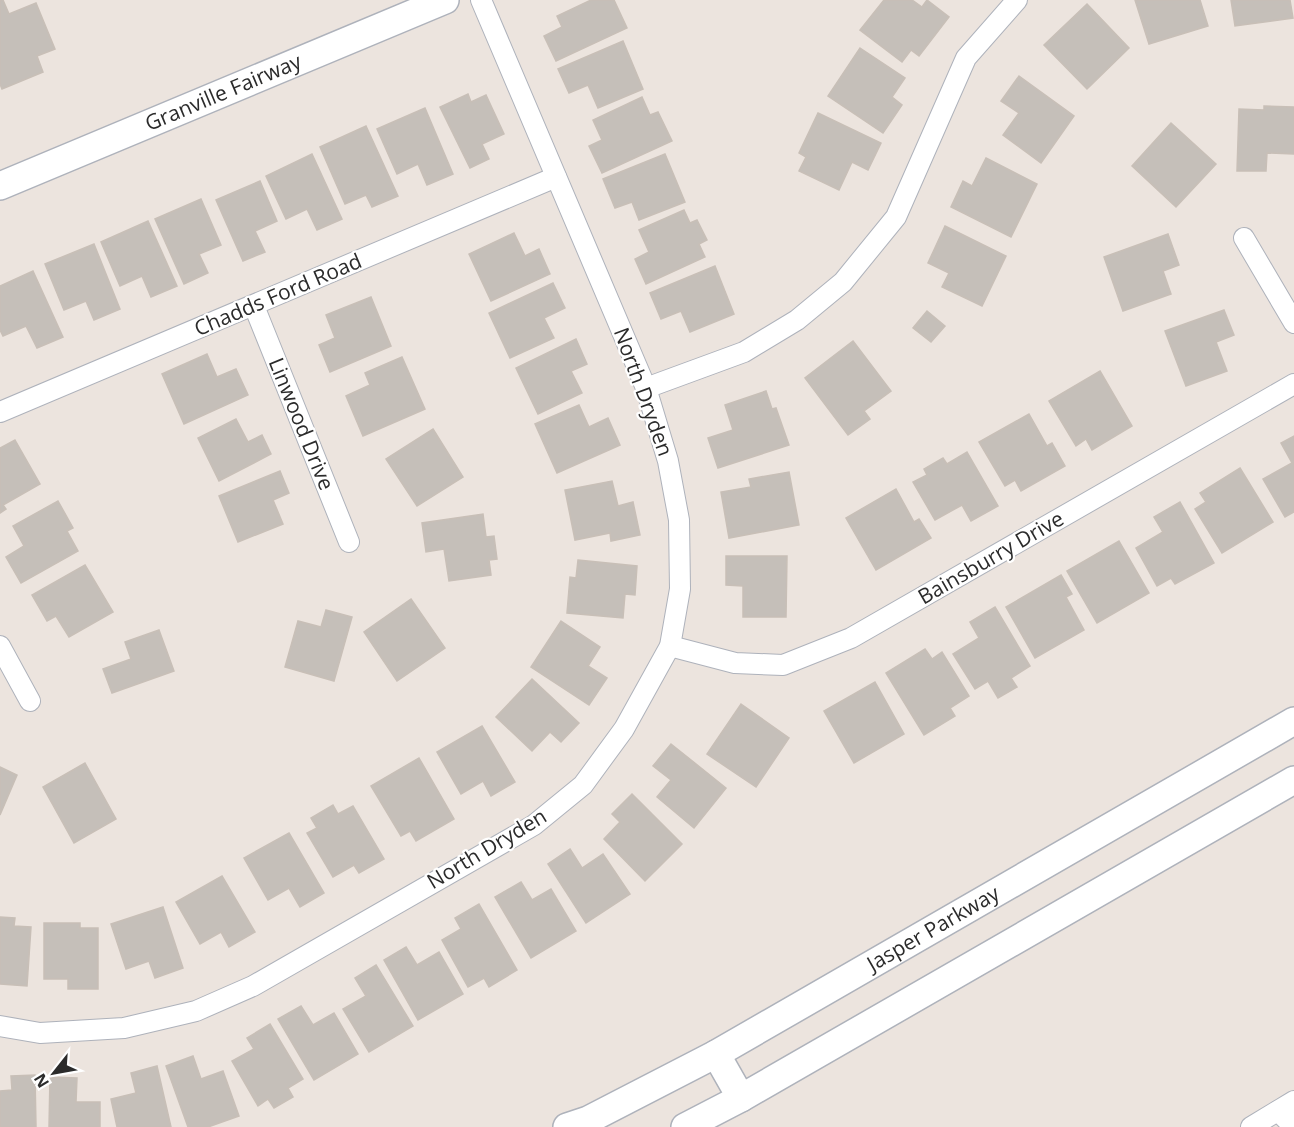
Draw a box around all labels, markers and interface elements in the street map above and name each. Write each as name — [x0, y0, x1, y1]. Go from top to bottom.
street label: Granville Fairway — [140, 46, 306, 137]
street label: Chadds Ford Road — [190, 246, 366, 342]
street label: North Dryden — [608, 324, 680, 460]
street label: Linwood Drive — [263, 353, 341, 494]
street label: Bainsburry Drive — [913, 504, 1068, 610]
street label: North Dryden — [422, 801, 551, 895]
street label: Jasper Parkway — [860, 878, 1005, 978]
north arrow — [24, 1043, 84, 1103]
text: N — [28, 1069, 54, 1092]

